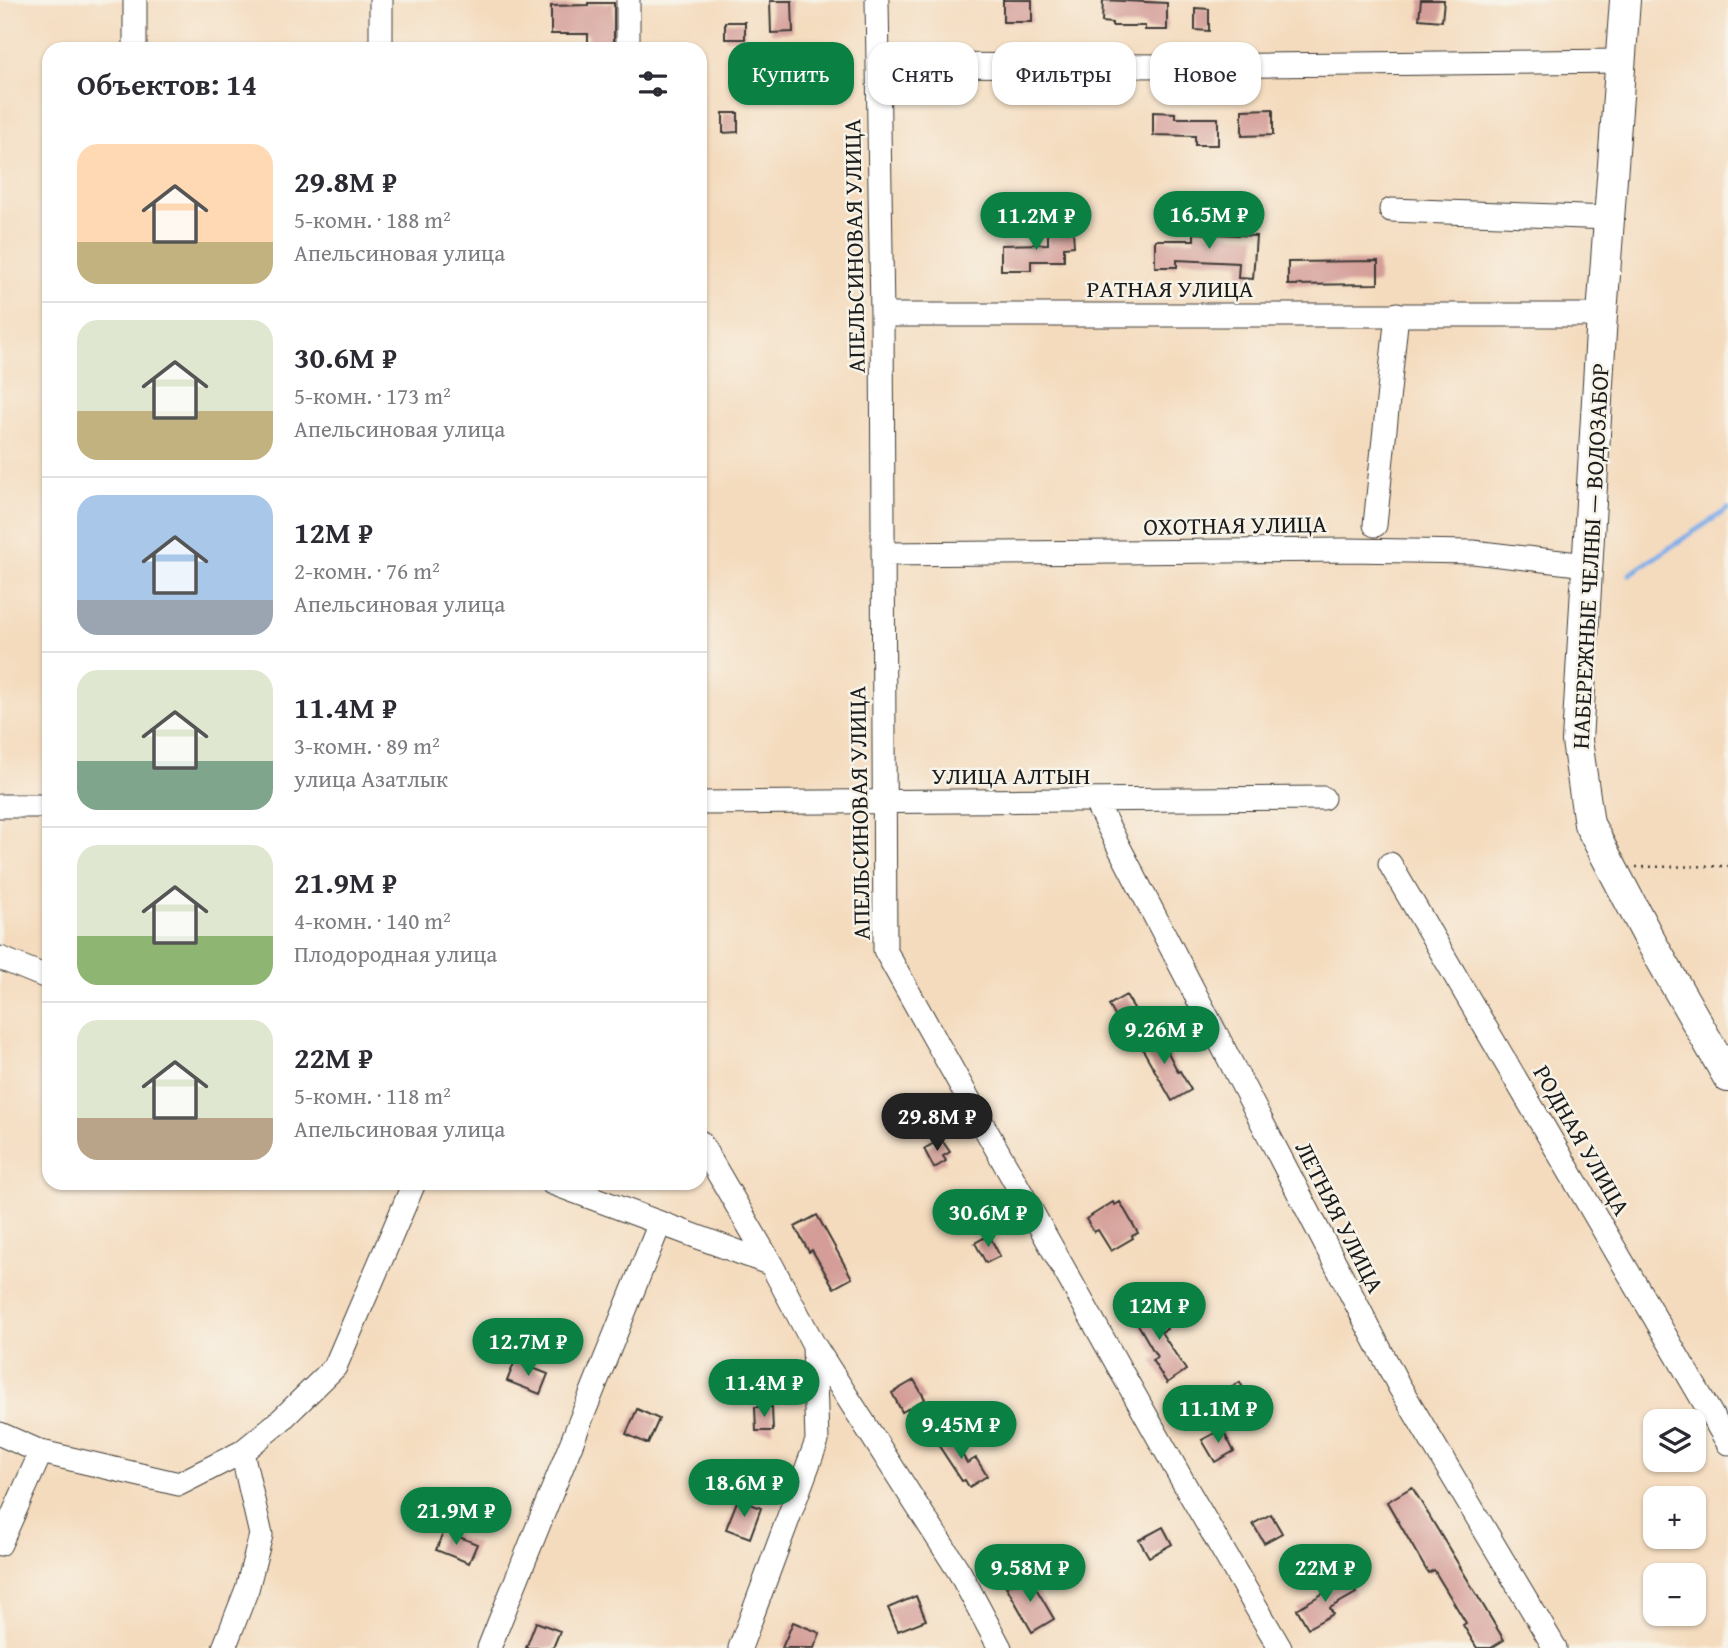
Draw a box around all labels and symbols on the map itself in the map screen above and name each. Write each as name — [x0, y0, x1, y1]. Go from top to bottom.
street label: АПЕЛЬСИНОВАЯ УЛИЦА — [834, 118, 874, 373]
pin: 16.5M ₽ — [1144, 191, 1274, 251]
pin: 11.2M ₽ — [971, 192, 1101, 252]
street label: РАТНАЯ УЛИЦА — [1087, 271, 1254, 306]
street label: НАБЕРЕЖНЫЕ ЧЕЛНЫ — ВОДОЗАБОР — [1562, 362, 1618, 750]
street label: ОХОТНАЯ УЛИЦА — [1143, 506, 1327, 544]
street label: АПЕЛЬСИНОВАЯ УЛИЦА — [839, 685, 879, 940]
street label: УЛИЦА АЛТЫН — [931, 758, 1091, 793]
pin: 9.26M ₽ — [1099, 1006, 1229, 1066]
street label: РОДНАЯ УЛИЦА — [1525, 1058, 1640, 1222]
pin: 29.8M ₽ — [872, 1094, 1002, 1153]
street label: ЛЕТНЯЯ УЛИЦА — [1287, 1135, 1394, 1299]
pin: 30.6M ₽ — [923, 1190, 1053, 1249]
pin: 12M ₽ — [1110, 1282, 1208, 1342]
pin: 12.7M ₽ — [463, 1318, 593, 1378]
pin: 11.4M ₽ — [699, 1360, 829, 1419]
pin: 11.1M ₽ — [1153, 1386, 1283, 1445]
pin: 9.45M ₽ — [896, 1402, 1026, 1461]
pin: 18.6M ₽ — [679, 1460, 809, 1519]
pin: 21.9M ₽ — [391, 1488, 521, 1547]
pin: 9.58M ₽ — [965, 1544, 1095, 1604]
pin: 22M ₽ — [1276, 1544, 1374, 1604]

